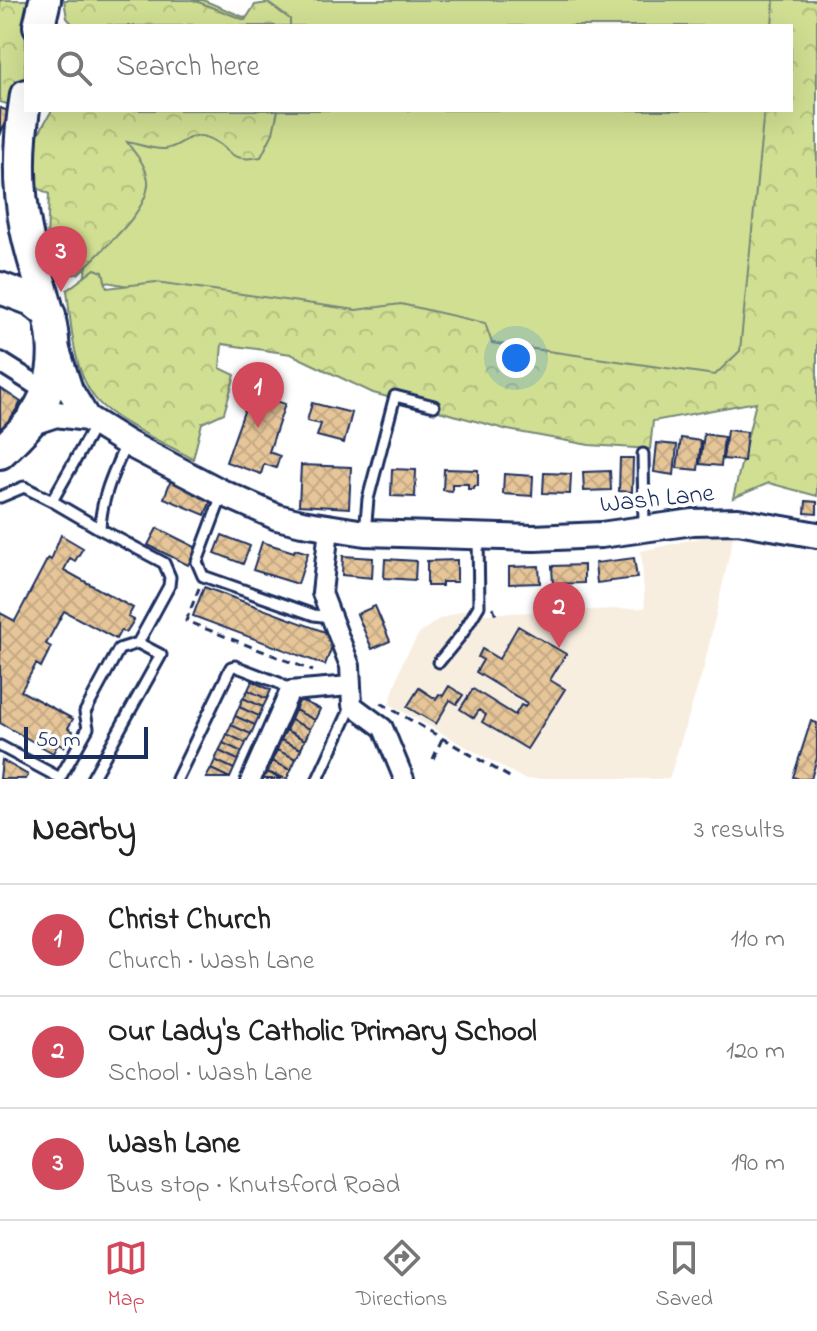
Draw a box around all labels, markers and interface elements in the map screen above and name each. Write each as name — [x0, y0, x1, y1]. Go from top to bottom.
search box — [24, 24, 793, 112]
icon: search — [52, 46, 96, 90]
text: Search here — [116, 46, 260, 90]
pin: 3 — [35, 226, 87, 292]
your location — [496, 338, 536, 378]
pin: 1 — [232, 362, 284, 428]
street label: Wash Lane — [598, 475, 716, 525]
pin: 2 — [533, 582, 585, 648]
scale bar — [24, 723, 148, 759]
text: 50 m — [36, 725, 81, 757]
text: Nearby — [32, 806, 136, 856]
text: 3 results — [694, 812, 785, 850]
text: Christ Church — [108, 899, 271, 943]
text: 1 — [54, 921, 62, 959]
text: 110 m — [731, 921, 785, 959]
text: Church · Wash Lane — [108, 943, 314, 981]
text: Our Lady's Catholic Primary School — [108, 1011, 537, 1055]
text: 2 — [52, 1033, 64, 1071]
text: 120 m — [726, 1033, 785, 1071]
text: School · Wash Lane — [108, 1055, 312, 1093]
text: Wash Lane — [108, 1123, 240, 1167]
text: 3 — [53, 1145, 63, 1183]
text: 190 m — [731, 1145, 785, 1183]
text: Bus stop · Knutsford Road — [108, 1167, 400, 1205]
tab: Map — [104, 1236, 148, 1316]
tab: Directions — [356, 1236, 447, 1316]
tab: Saved — [656, 1236, 713, 1316]

